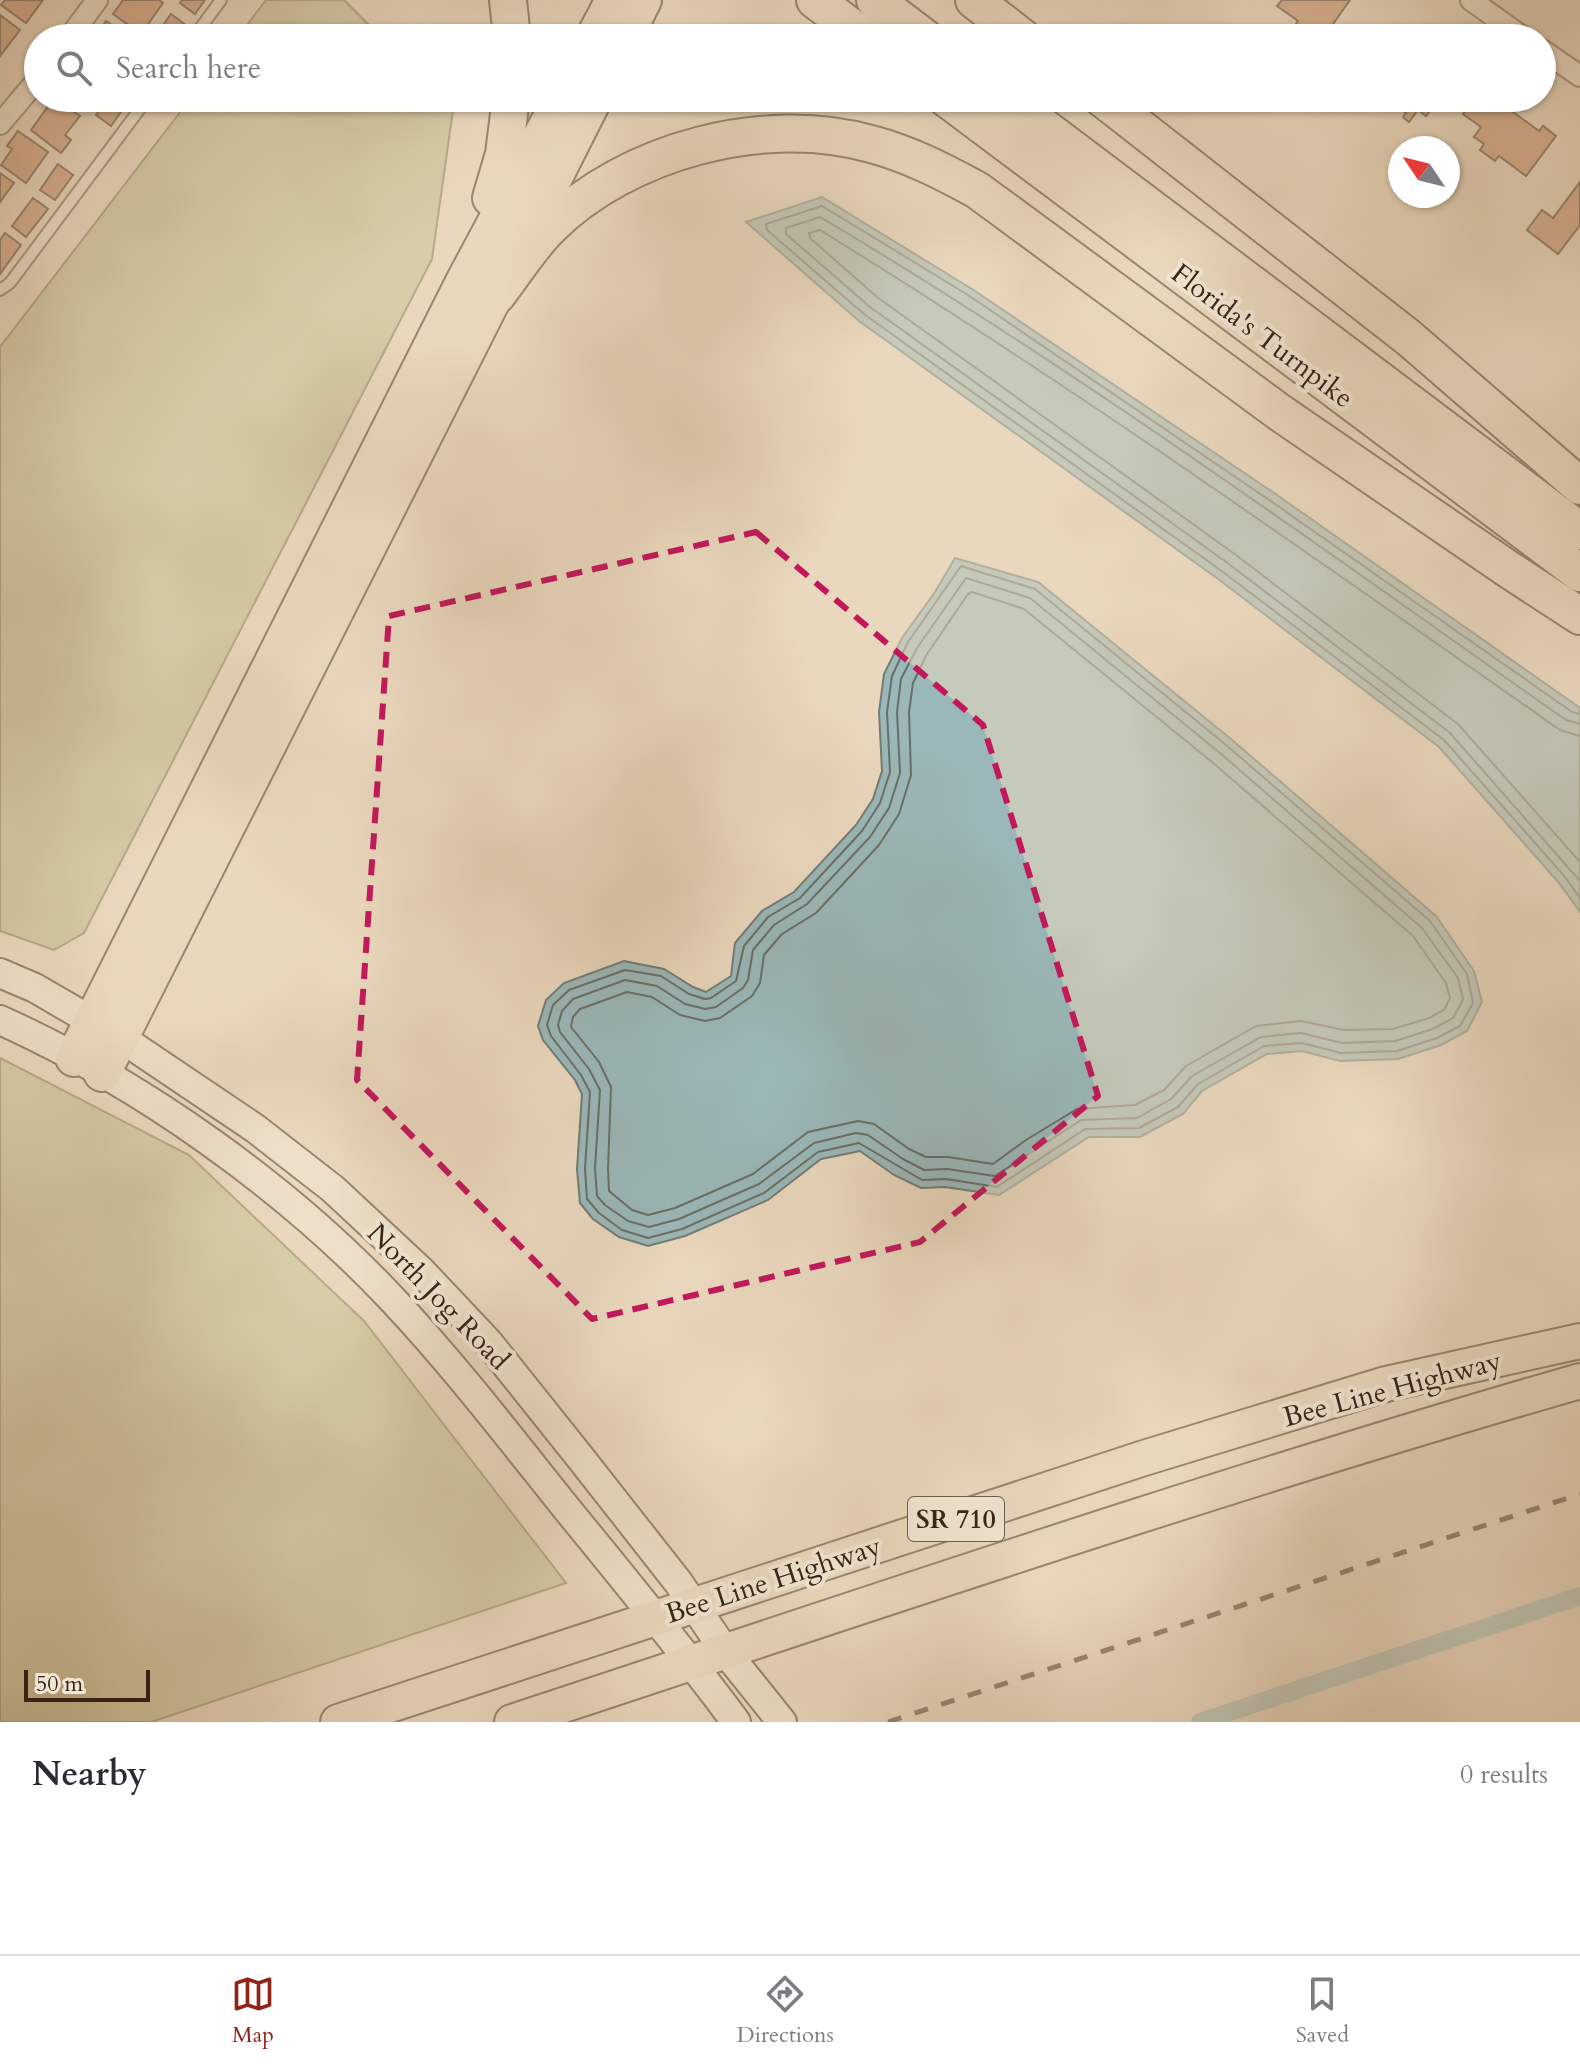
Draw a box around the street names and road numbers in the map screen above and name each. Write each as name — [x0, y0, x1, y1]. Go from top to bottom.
street label: Florida's Turnpike — [1163, 255, 1361, 417]
street label: North Jog Road — [359, 1215, 518, 1378]
street label: Bee Line Highway — [1279, 1341, 1506, 1436]
road number: SR 710 — [908, 1497, 1004, 1541]
street label: Bee Line Highway — [661, 1527, 886, 1633]

